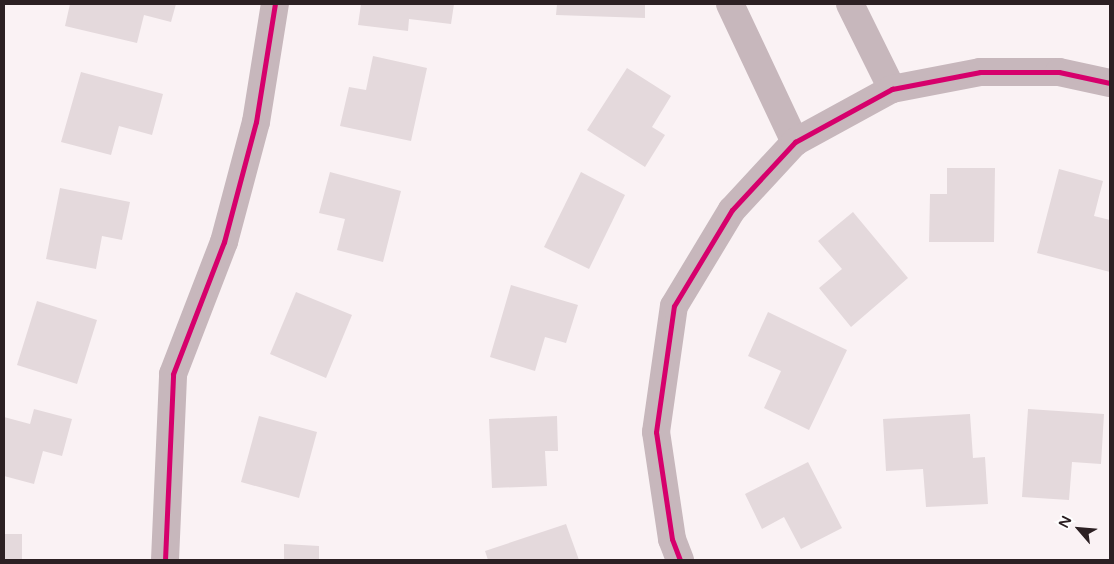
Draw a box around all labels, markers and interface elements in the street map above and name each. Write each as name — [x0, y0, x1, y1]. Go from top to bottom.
north arrow — [1054, 504, 1104, 554]
text: N — [1055, 513, 1075, 531]

